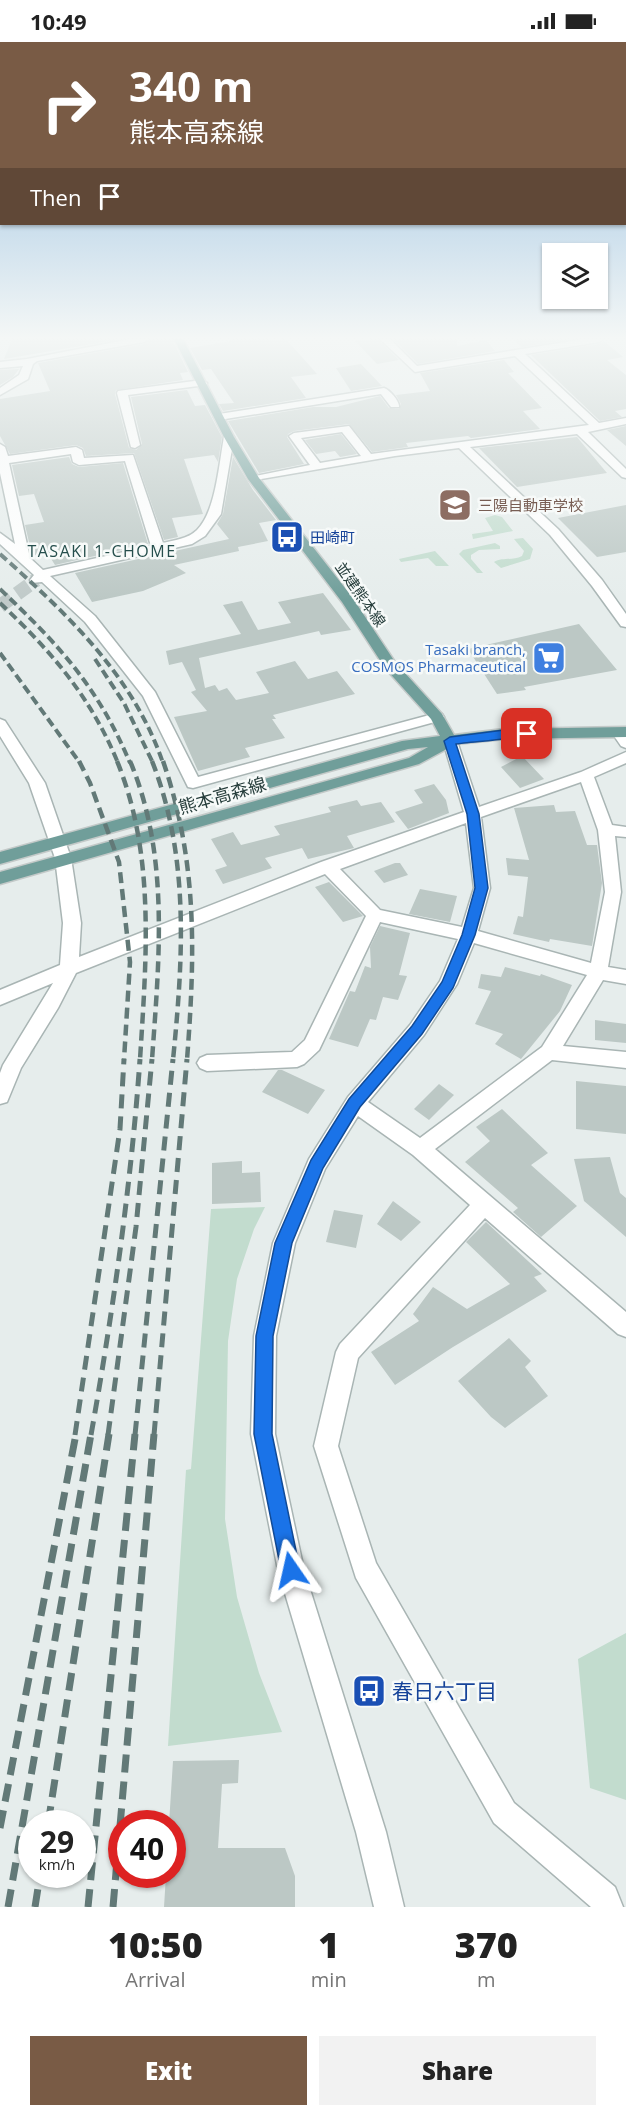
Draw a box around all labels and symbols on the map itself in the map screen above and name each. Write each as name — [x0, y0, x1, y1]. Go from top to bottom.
school or university icon: 三陽自動車学校 — [437, 487, 473, 523]
place label: 三陽自動車学校 — [478, 495, 583, 515]
bus stop icon: 田崎町 — [269, 519, 305, 555]
place label: 田崎町 — [310, 527, 355, 547]
district label: TASAKI 1-CHOME — [27, 540, 177, 562]
street label: 並建熊本線 — [331, 558, 391, 630]
place label: Tasaki branch, COSMOS Pharmaceutical — [351, 639, 526, 676]
supermarket icon: Tasaki branch, COSMOS Pharmaceutical — [531, 640, 567, 676]
pin — [501, 708, 552, 759]
street label: 熊本高森線 — [175, 771, 269, 819]
position arrow — [259, 1538, 323, 1602]
bus stop icon: 春日六丁目 — [351, 1673, 387, 1709]
place label: 春日六丁目 — [392, 1677, 497, 1705]
speed limit sign: 40 — [108, 1810, 186, 1888]

